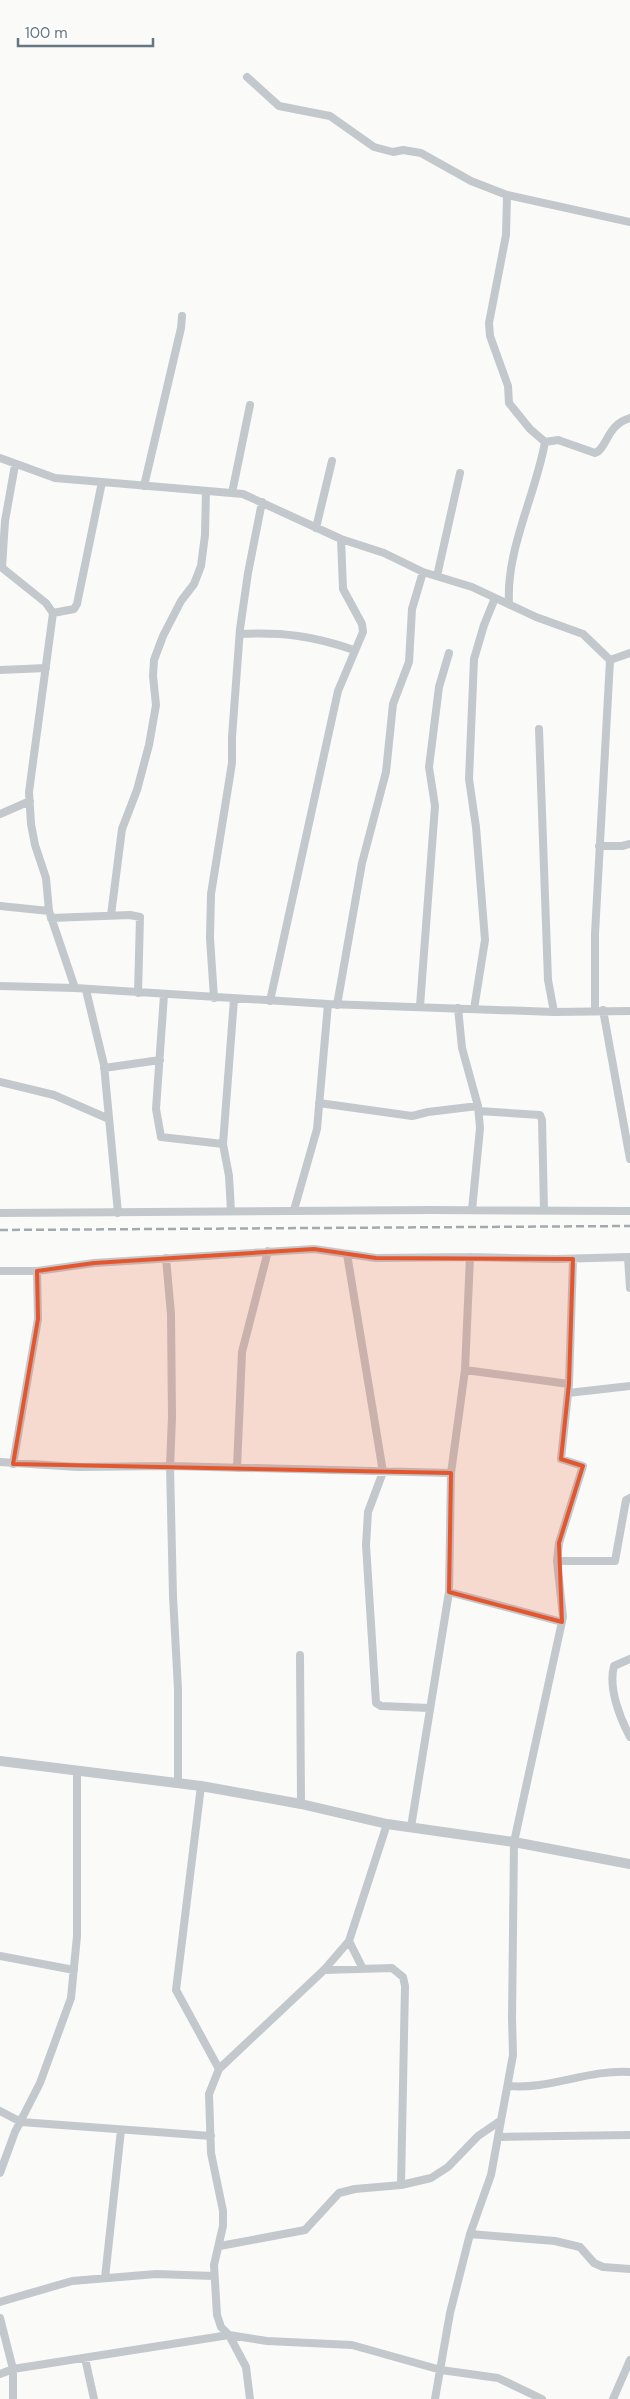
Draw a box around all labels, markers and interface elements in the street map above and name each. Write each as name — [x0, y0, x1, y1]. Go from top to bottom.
scale bar — [18, 15, 152, 47]
text: 100 m — [25, 23, 68, 43]

